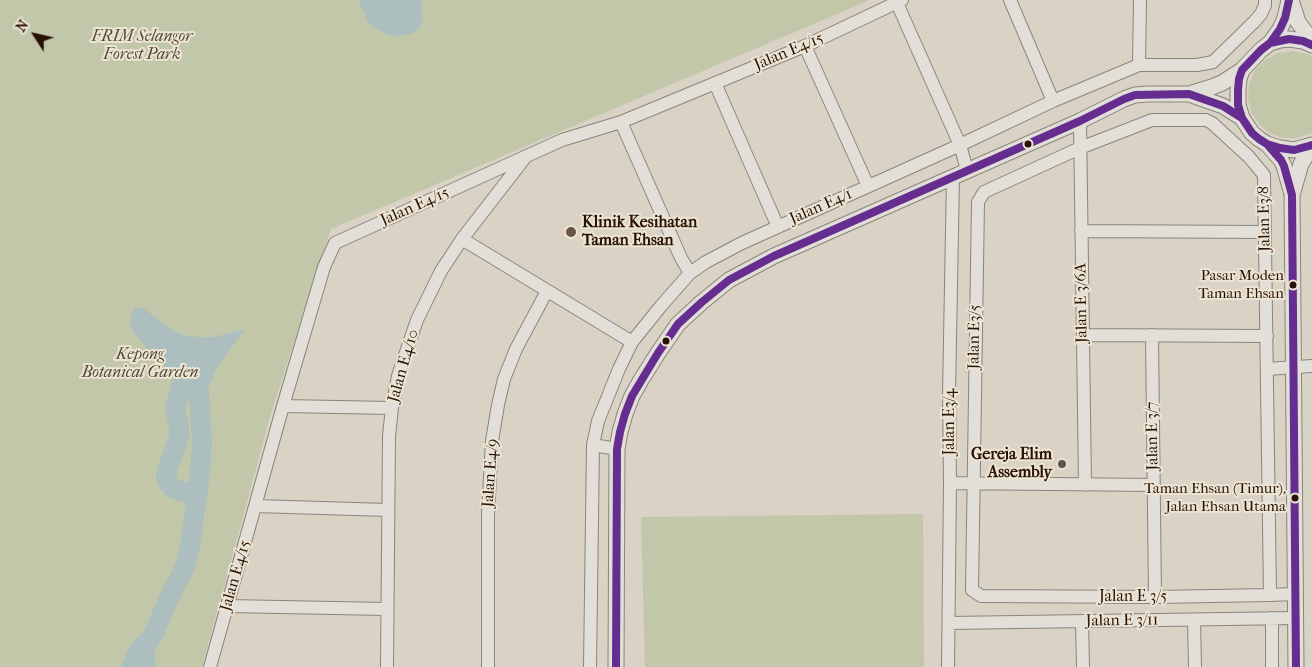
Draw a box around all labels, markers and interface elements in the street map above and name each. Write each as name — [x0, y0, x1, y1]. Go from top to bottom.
north arrow — [10, 10, 60, 60]
text: N — [12, 17, 32, 35]
park label: FRIM Selangor Forest Park — [92, 27, 192, 65]
street label: Jalan E4/15 — [752, 29, 826, 75]
unlabelled marker — [1023, 139, 1033, 149]
street label: Jalan E4/15 — [378, 183, 452, 231]
street label: Jalan E4/1 — [787, 185, 855, 229]
street label: Jalan E3/8 — [1255, 186, 1275, 252]
place label: Klinik Kesihatan Taman Ehsan — [582, 213, 697, 251]
marker: Klinik Kesihatan Taman Ehsan — [564, 225, 578, 239]
street label: Jalan E 3/6A — [1072, 263, 1092, 343]
place label: Pasar Moden Taman Ehsan — [1198, 267, 1284, 302]
marker: Pasar Moden Taman Ehsan — [1288, 280, 1298, 290]
street label: Jalan E3/5 — [965, 304, 985, 370]
street label: Jalan E4/10 — [384, 327, 424, 405]
unlabelled marker — [661, 336, 671, 346]
park label: Kepong Botanical Garden — [82, 345, 198, 383]
street label: Jalan E3/4 — [940, 389, 960, 455]
street label: Jalan E 3/7 — [1143, 401, 1163, 471]
street label: Jalan E4/9 — [479, 438, 503, 508]
place label: Gereja Elim Assembly — [971, 445, 1052, 483]
marker: Gereja Elim Assembly — [1056, 458, 1068, 470]
place label: Taman Ehsan (Timur), Jalan Ehsan Utama — [1144, 480, 1286, 515]
marker: Taman Ehsan (Timur), Jalan Ehsan Utama — [1290, 493, 1300, 503]
street label: Jalan E4/15 — [217, 538, 255, 614]
street label: Jalan E 3/5 — [1099, 587, 1167, 607]
street label: Jalan E 3/11 — [1085, 611, 1159, 631]

